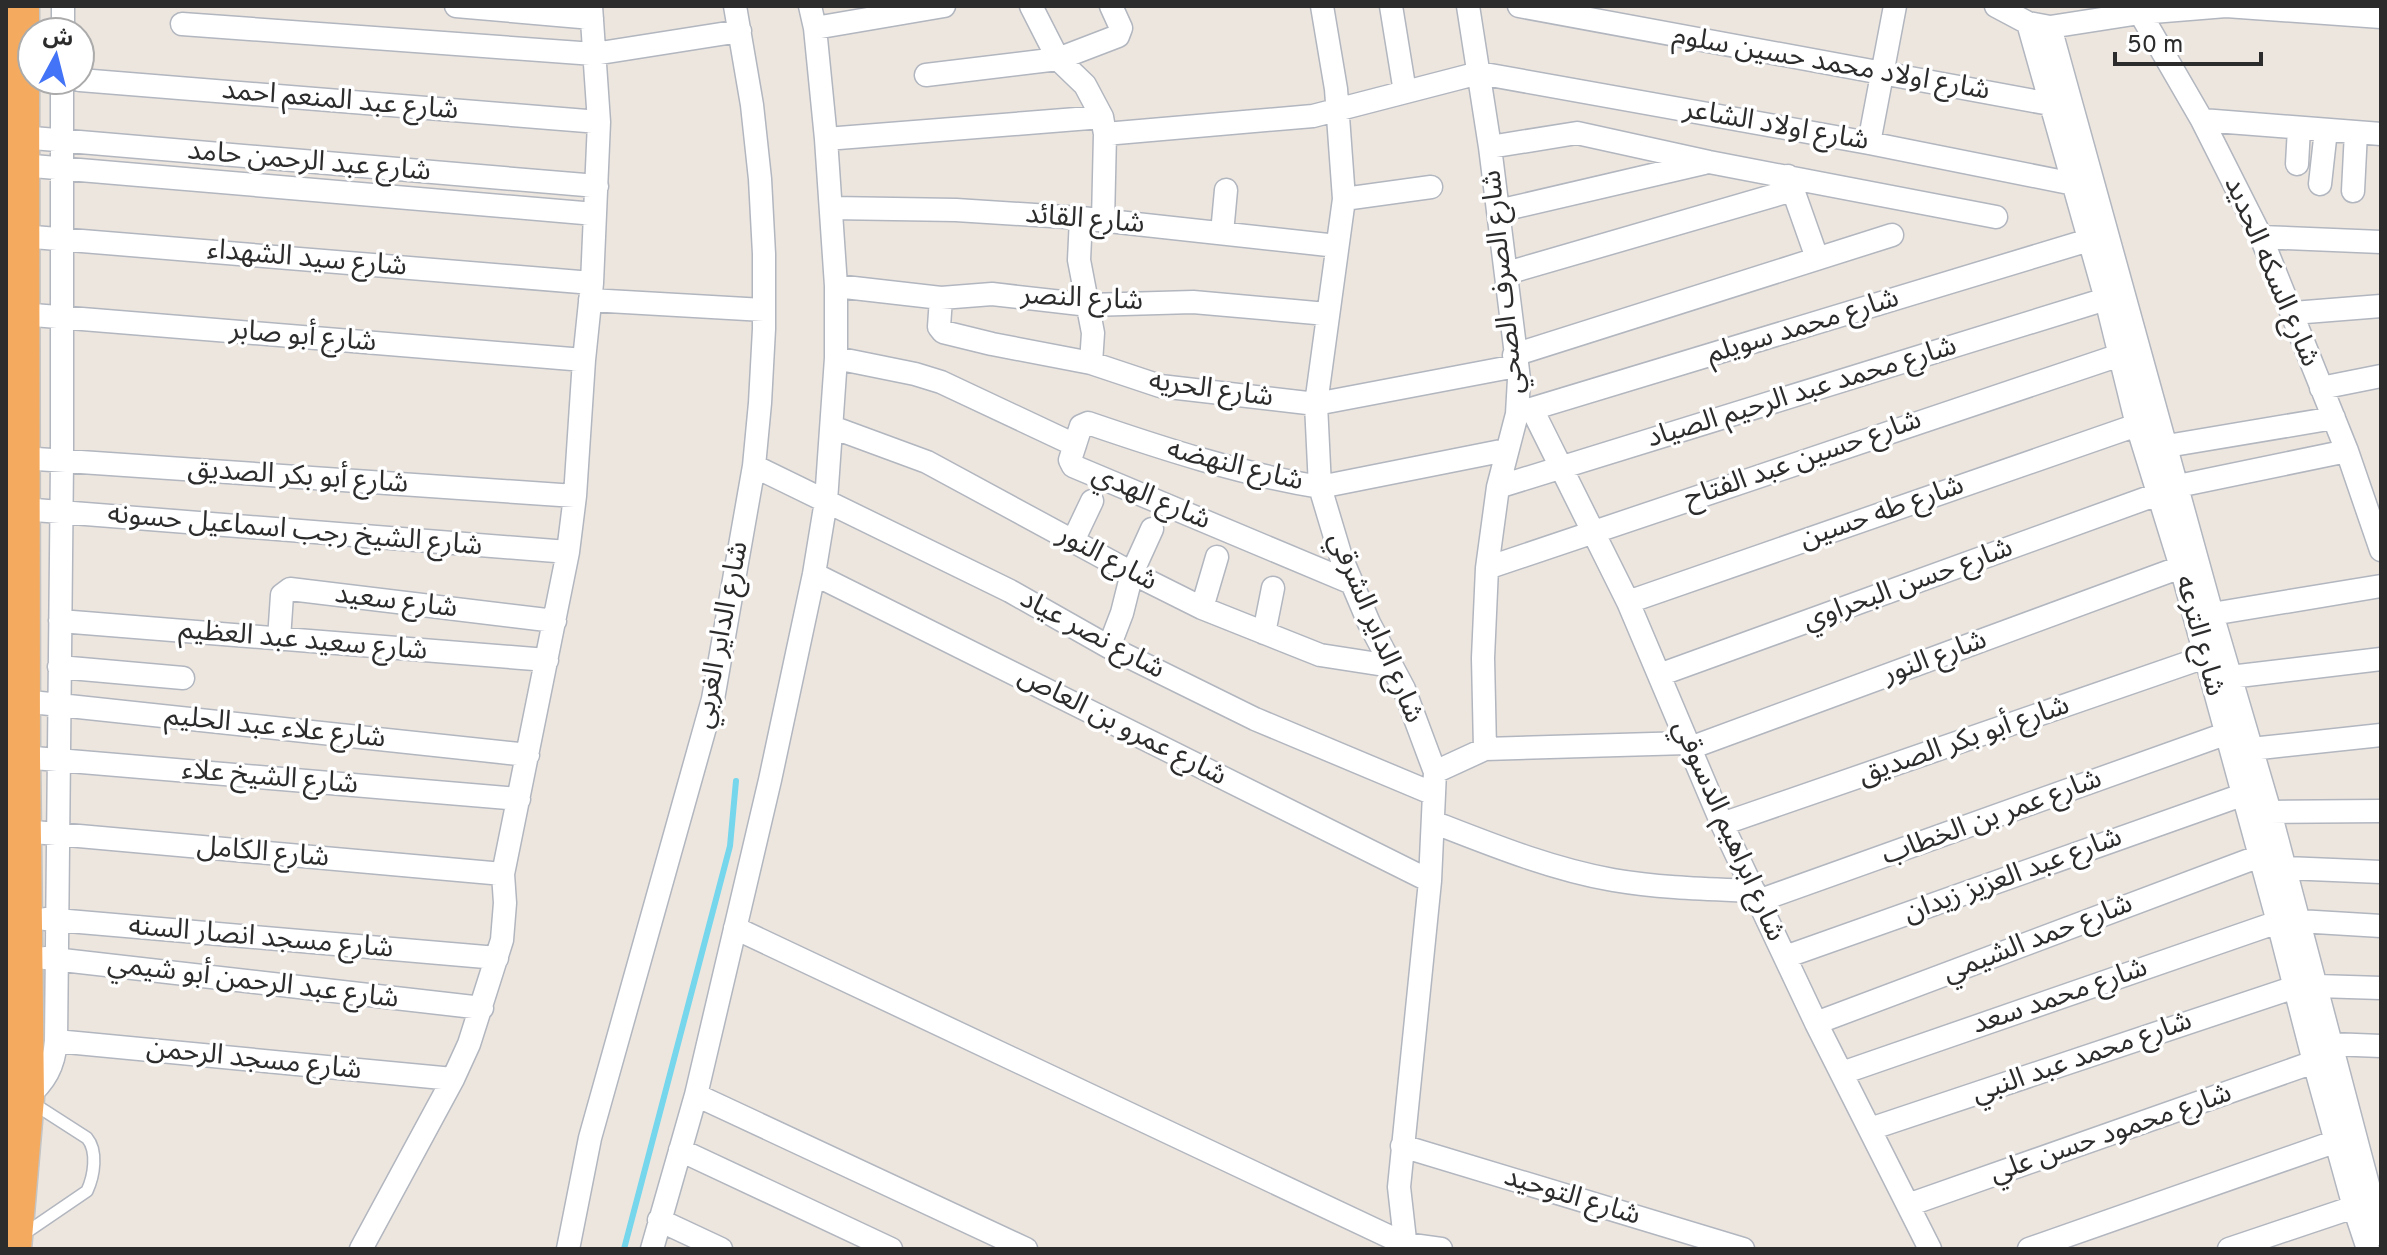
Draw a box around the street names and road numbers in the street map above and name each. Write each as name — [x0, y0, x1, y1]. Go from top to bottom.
street label: شارع اولاد محمد حسين سلوم — [1669, 18, 1993, 110]
street label: شارع عبد المنعم احمد — [220, 73, 460, 130]
street label: شارع اولاد الشاعر — [1679, 92, 1872, 160]
street label: شارع عبد الرحمن حامد — [186, 133, 432, 191]
street label: شارع الصرف الصحي — [1474, 168, 1534, 396]
street label: شارع السكه الحديد — [2215, 171, 2327, 373]
street label: شارع القائد — [1024, 197, 1146, 243]
street label: شارع سيد الشهداء — [206, 232, 408, 286]
street label: شارع النصر — [1019, 278, 1144, 320]
street label: شارع محمد سويلم — [1703, 281, 1904, 374]
street label: شارع أبو صابر — [227, 310, 378, 361]
street label: شارع محمد عبد الرحيم الصياد — [1643, 329, 1962, 458]
street label: شارع الحريه — [1147, 363, 1275, 417]
street label: شارع حسين عبد الفتاح — [1680, 403, 1926, 517]
street label: شارع النهضه — [1163, 432, 1307, 500]
street label: شارع أبو بكر الصديق — [187, 449, 410, 503]
street label: شارع الهدي — [1086, 457, 1216, 540]
street label: شارع طه حسين — [1795, 468, 1969, 558]
street label: شارع الشيخ رجب اسماعيل حسونه — [106, 497, 484, 565]
street label: شارع النور — [1050, 517, 1163, 600]
street label: شارع الداير الشرقي — [1318, 527, 1431, 729]
street label: شارع حسن البحراوي — [1798, 530, 2018, 640]
street label: شارع الداير الغربي — [686, 538, 758, 732]
street label: شارع الترعه — [2166, 572, 2232, 700]
street label: شارع سعيد — [333, 577, 459, 627]
street label: شارع نصر عياد — [1013, 582, 1171, 688]
street label: شارع سعيد عبد العظيم — [177, 612, 429, 671]
street label: شارع النور — [1877, 623, 1992, 694]
street label: شارع عمرو بن العاص — [1012, 659, 1232, 795]
street label: شارع أبو بكر الصديق — [1853, 686, 2074, 794]
street label: شارع علاء عبد الحليم — [163, 699, 387, 758]
street label: شارع ابراهيم الدسوقي — [1662, 715, 1793, 948]
street label: شارع الشيخ علاء — [181, 752, 359, 804]
street label: شارع عمر بن الخطاب — [1877, 762, 2107, 874]
street label: شارع عبد العزيز زيدان — [1899, 820, 2127, 932]
street label: شارع الكامل — [195, 829, 331, 877]
street label: شارع حمد الشيمي — [1938, 886, 2138, 992]
street label: شارع مسجد انصار السنه — [127, 908, 395, 968]
street label: شارع عبد الرحمن أبو شيمي — [105, 944, 401, 1018]
street label: شارع محمد سعد — [1968, 950, 2152, 1044]
street label: شارع محمد عبد النبي — [1967, 1003, 2197, 1113]
street label: شارع مسجد الرحمن — [145, 1031, 363, 1089]
street label: شارع محمود حسن علي — [1985, 1076, 2237, 1193]
street label: شارع التوحيد — [1500, 1159, 1644, 1235]

